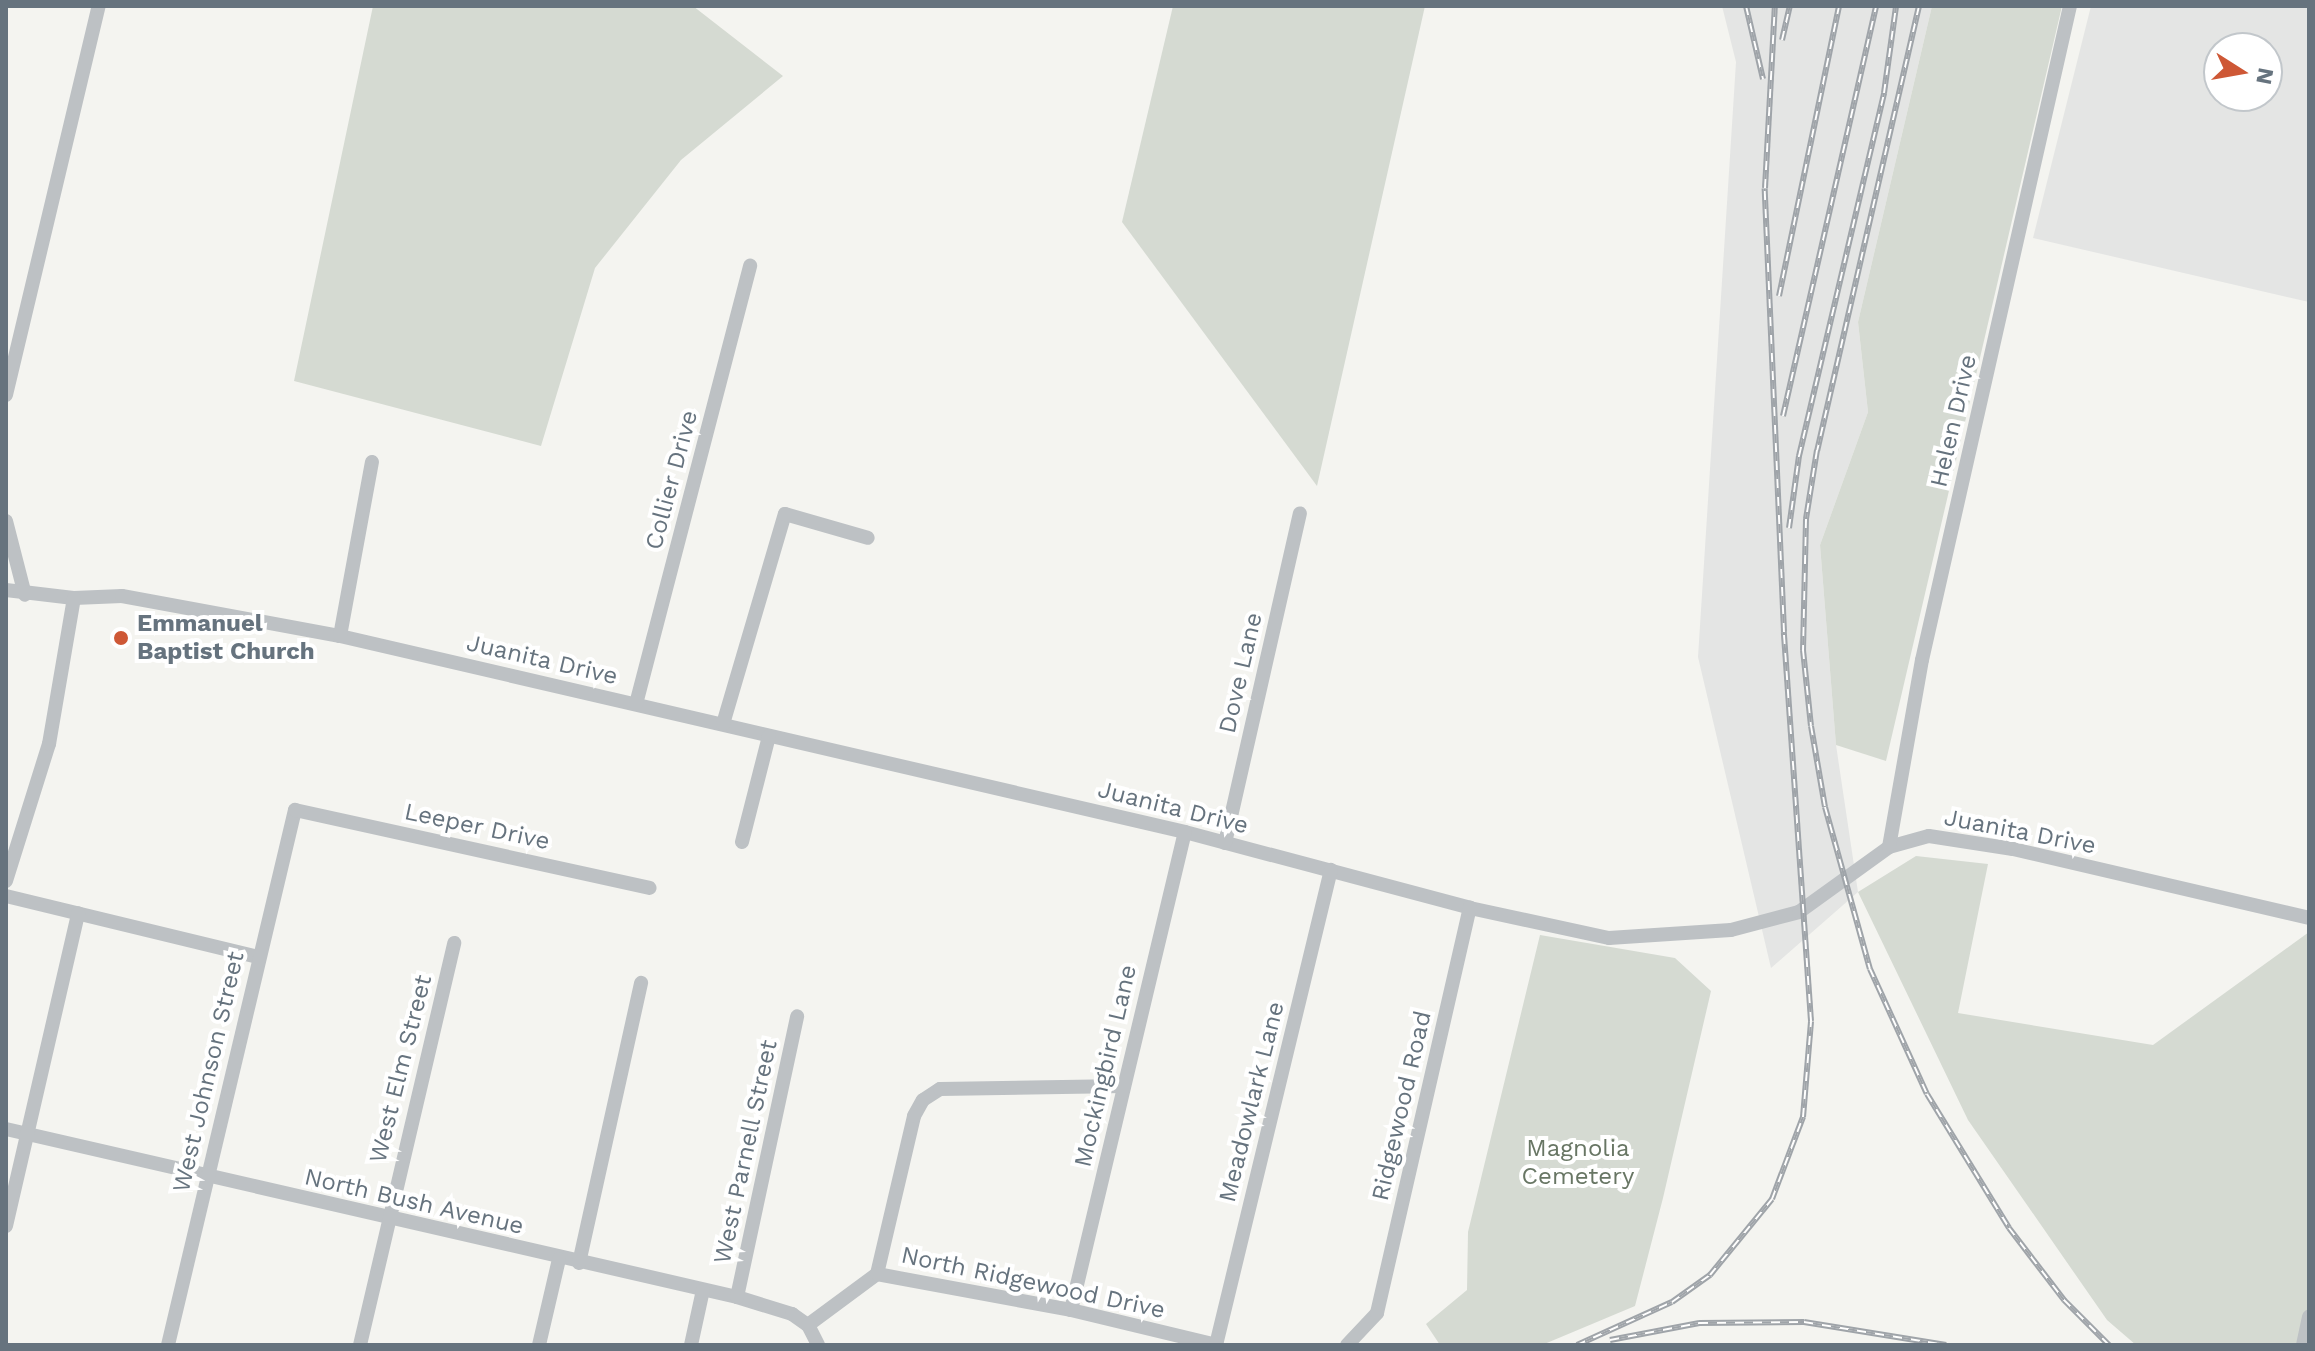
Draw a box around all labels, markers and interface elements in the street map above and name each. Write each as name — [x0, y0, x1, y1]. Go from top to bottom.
north arrow — [2203, 32, 2283, 112]
text: N — [2251, 66, 2279, 87]
street label: Helen Drive — [1925, 352, 1983, 490]
street label: Collier Drive — [640, 407, 704, 553]
place label: Emmanuel Baptist Church — [137, 610, 315, 666]
street label: Dove Lane — [1213, 610, 1269, 736]
marker: Emmanuel Baptist Church — [112, 629, 130, 647]
street label: Juanita Drive — [463, 629, 621, 691]
street label: Juanita Drive — [1095, 775, 1251, 841]
street label: Leeper Drive — [402, 798, 552, 856]
street label: Juanita Drive — [1941, 803, 2099, 861]
street label: West Johnson Street — [167, 949, 251, 1195]
street label: Mockingbird Lane — [1069, 962, 1143, 1170]
street label: West Elm Street — [364, 972, 438, 1166]
street label: Meadowlark Lane — [1213, 999, 1291, 1205]
street label: Ridgewood Road — [1366, 1008, 1438, 1204]
street label: West Parnell Street — [708, 1037, 784, 1267]
park label: Magnolia Cemetery — [1522, 1135, 1634, 1191]
street label: North Bush Avenue — [301, 1163, 527, 1241]
street label: North Ridgewood Drive — [898, 1241, 1168, 1325]

